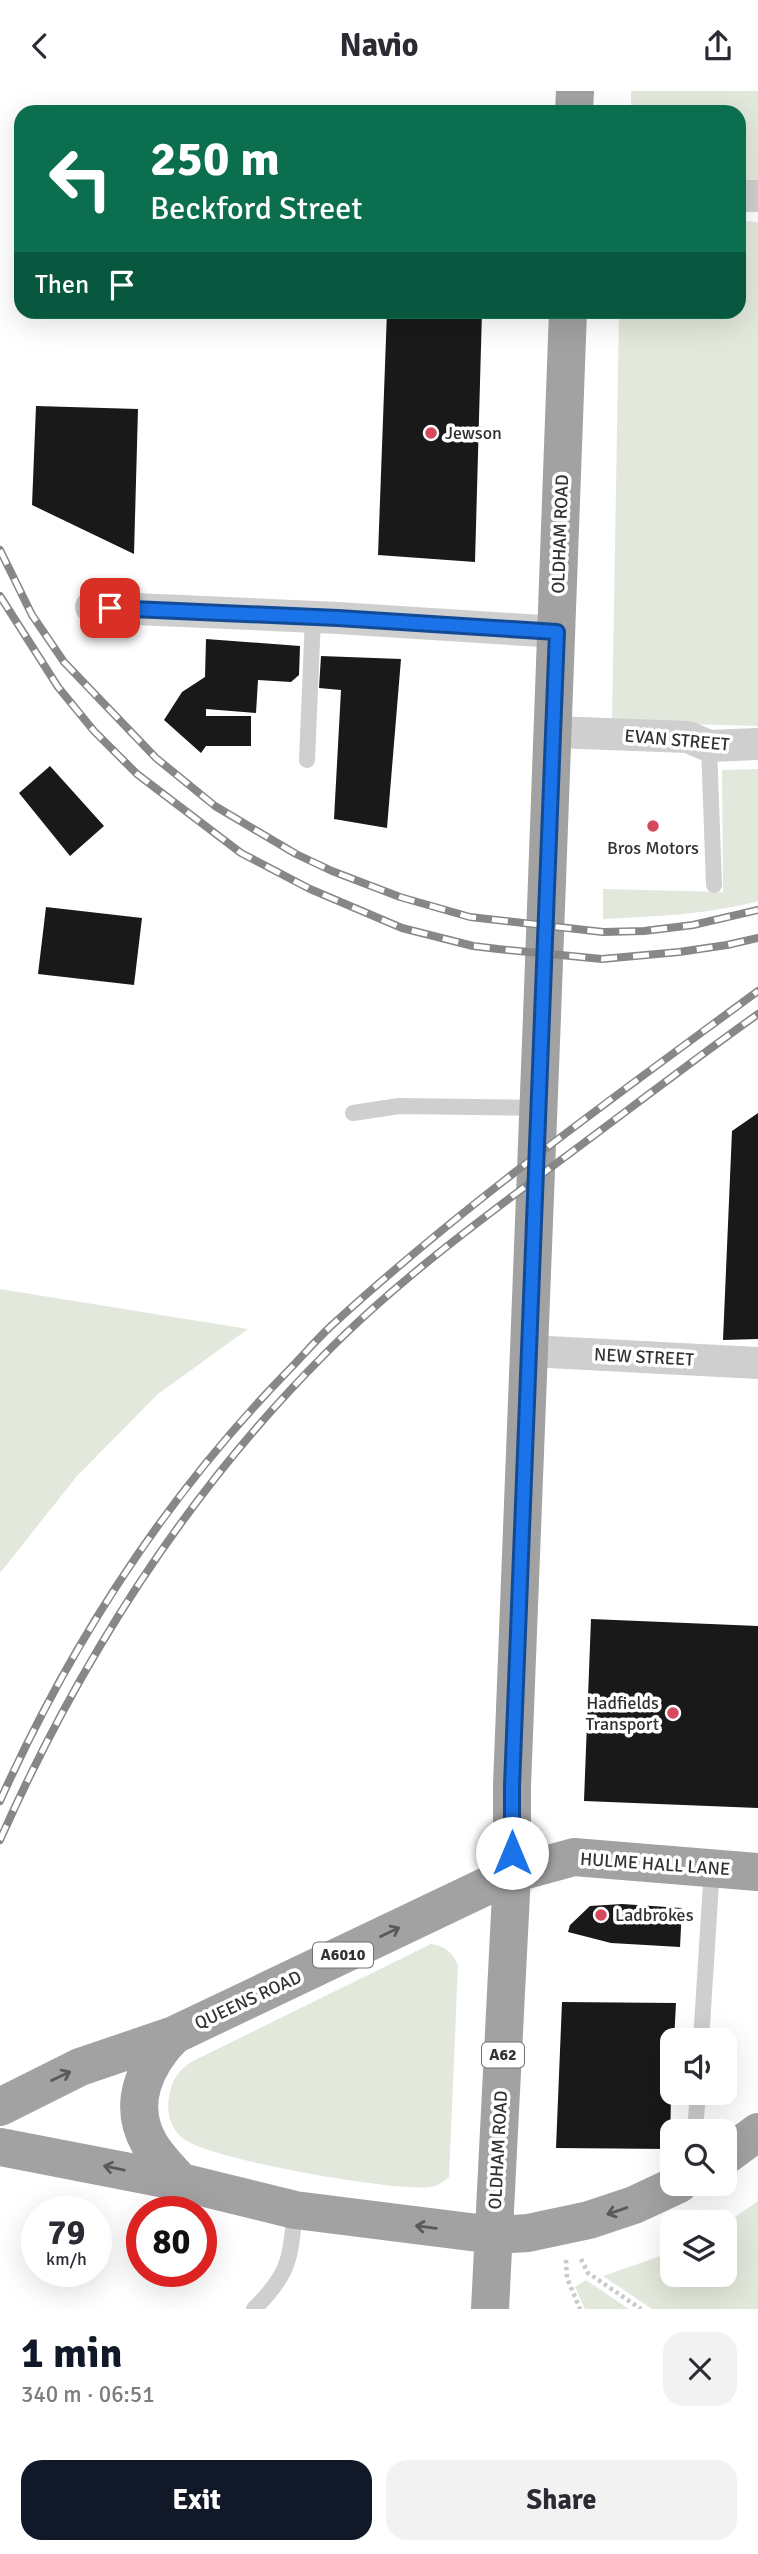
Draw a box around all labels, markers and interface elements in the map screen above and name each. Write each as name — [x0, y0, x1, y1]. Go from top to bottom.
text: Navio — [339, 26, 419, 65]
icon: back — [21, 27, 59, 65]
icon: share — [699, 27, 737, 65]
text: 250 m — [150, 129, 280, 189]
icon: left — [35, 133, 126, 224]
text: Beckford Street — [150, 189, 362, 228]
icon: arrive — [103, 266, 141, 304]
text: Then — [35, 269, 89, 301]
place label: Jewson — [445, 422, 502, 444]
marker: Jewson — [423, 425, 439, 441]
street label: OLDHAM ROAD — [547, 474, 573, 594]
pin — [80, 578, 140, 638]
icon: arrive — [91, 589, 129, 627]
street label: EVAN STREET — [624, 724, 731, 756]
marker: Bros Motors — [645, 818, 661, 834]
place label: Bros Motors — [607, 837, 699, 859]
street label: NEW STREET — [593, 1343, 695, 1371]
place label: Hadfields Transport — [586, 1692, 659, 1735]
marker: Hadfields Transport — [665, 1705, 681, 1721]
position arrow — [475, 1816, 549, 1890]
street label: HULME HALL LANE — [579, 1848, 731, 1880]
place label: Ladbrokes — [615, 1904, 694, 1926]
marker: Ladbrokes — [593, 1907, 609, 1923]
one-way arrow — [379, 1925, 401, 1938]
road number: A6010 — [313, 1943, 373, 1967]
street label: QUEENS ROAD — [191, 1966, 305, 2034]
map controls — [660, 2028, 737, 2287]
button: sound — [660, 2028, 737, 2105]
road number: A62 — [482, 2043, 524, 2067]
one-way arrow — [50, 2069, 71, 2083]
street label: OLDHAM ROAD — [484, 2090, 512, 2210]
button: search — [660, 2119, 737, 2196]
one-way arrow — [103, 2160, 126, 2174]
speed limit sign: 80 — [126, 2196, 217, 2287]
one-way arrow — [606, 2206, 628, 2218]
button: layers — [660, 2210, 737, 2287]
text: 79 — [48, 2211, 85, 2254]
one-way arrow — [415, 2220, 438, 2233]
text: km/h — [46, 2248, 87, 2270]
text: 1 min — [21, 2328, 122, 2379]
button: close — [663, 2332, 737, 2406]
text: 340 m · 06:51 — [21, 2380, 155, 2409]
button: Exit — [21, 2460, 372, 2540]
button: Share — [386, 2460, 737, 2540]

